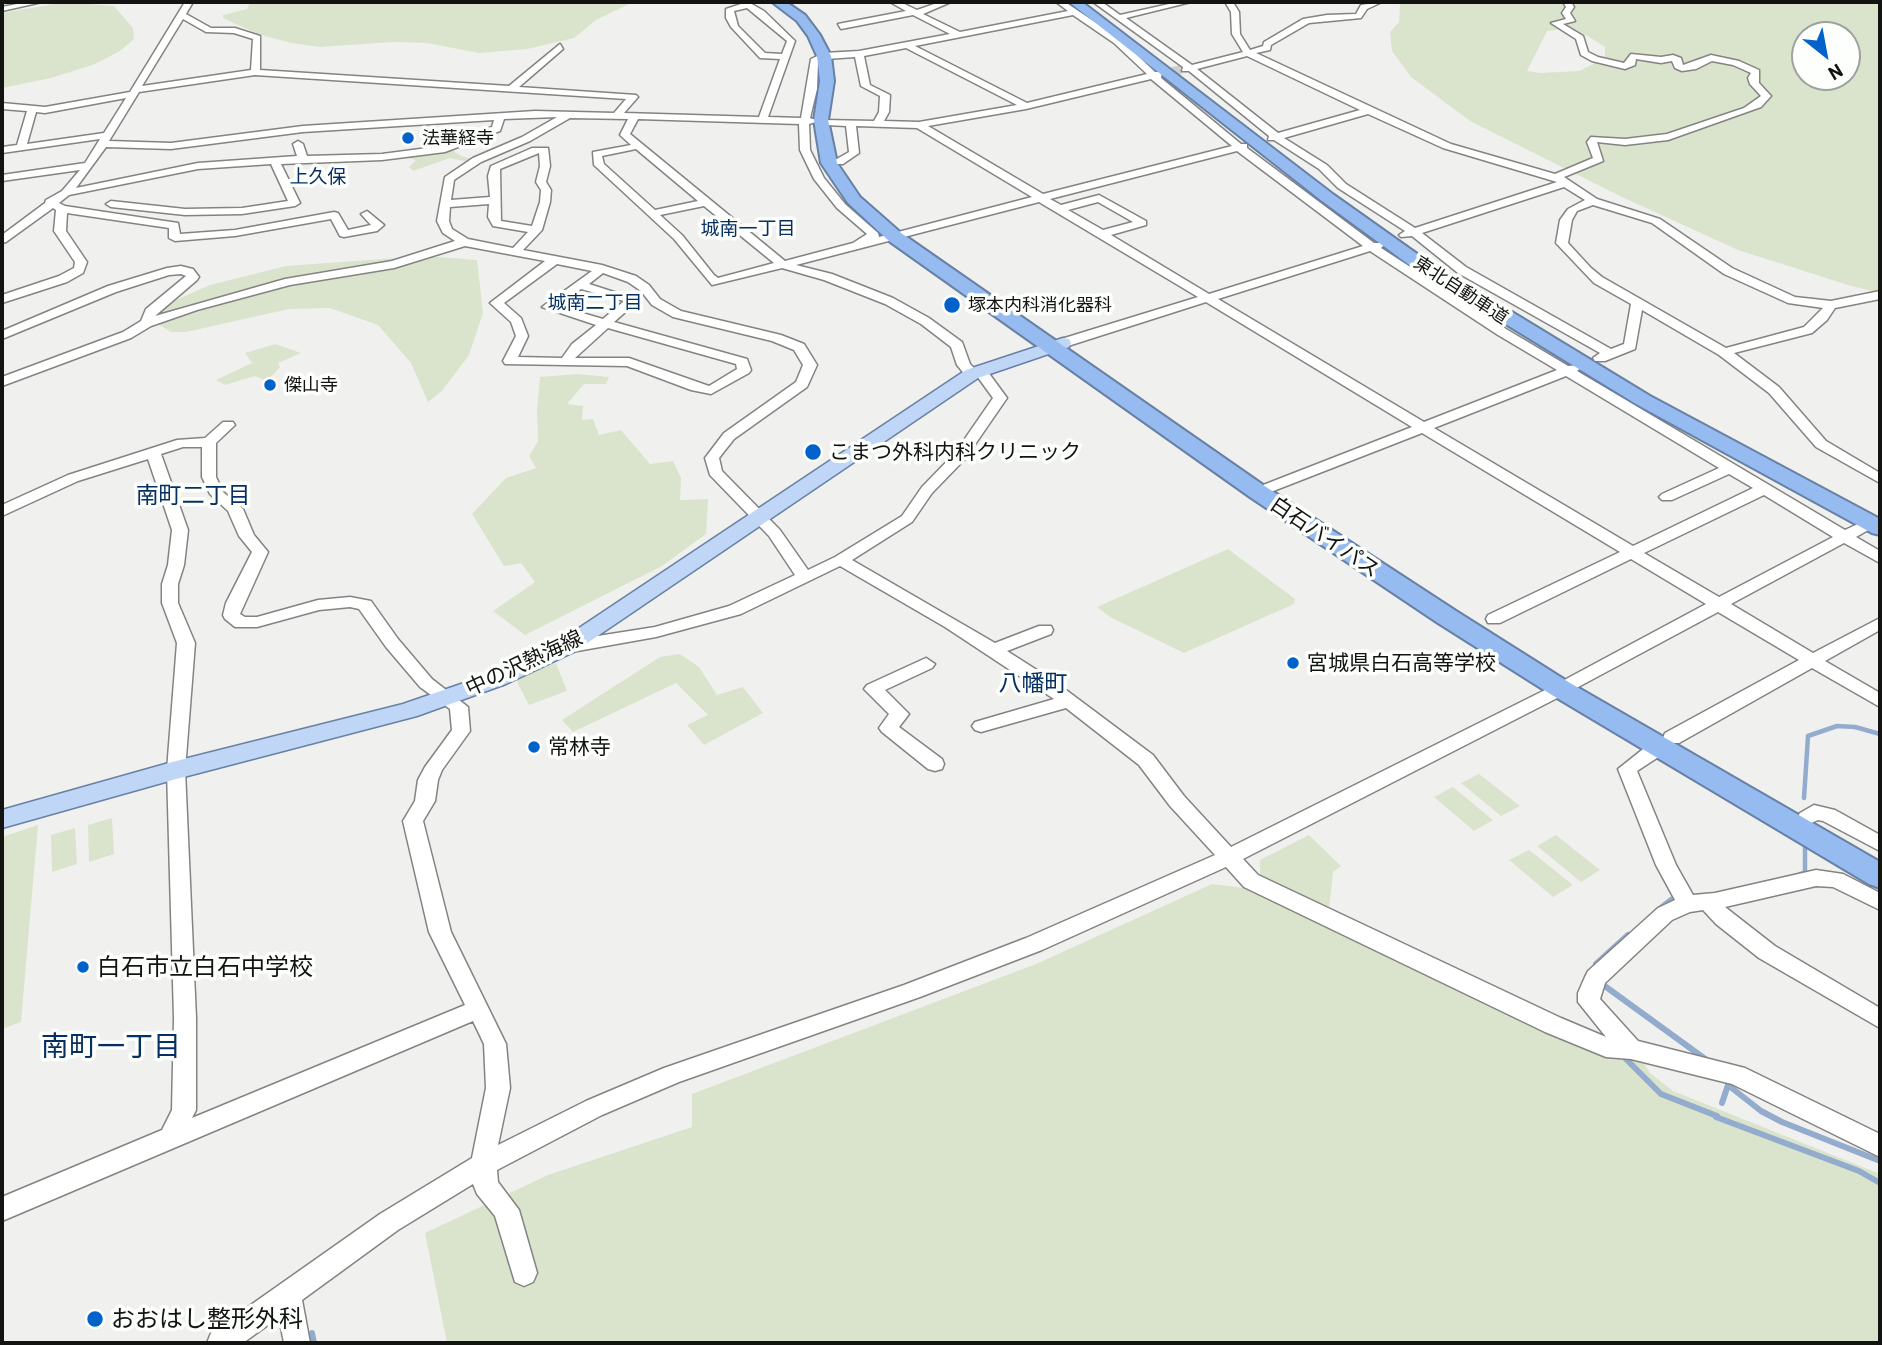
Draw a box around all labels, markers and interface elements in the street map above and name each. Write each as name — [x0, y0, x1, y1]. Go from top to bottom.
north arrow — [1791, 21, 1861, 91]
text: N — [1825, 60, 1847, 86]
place label: 法華経寺 — [422, 127, 494, 149]
marker: 法華経寺 — [400, 130, 416, 146]
district label: 上久保 — [290, 166, 346, 188]
district label: 城南一丁目 — [701, 218, 795, 240]
street label: 東北自動車道 — [1410, 252, 1512, 328]
district label: 城南二丁目 — [548, 292, 642, 314]
place label: 塚本内科消化器科 — [968, 294, 1112, 316]
marker: 塚本内科消化器科 — [942, 295, 962, 315]
place label: 傑山寺 — [284, 374, 338, 396]
marker: 傑山寺 — [262, 377, 278, 393]
place label: こまつ外科内科クリニック — [829, 439, 1081, 465]
marker: こまつ外科内科クリニック — [803, 442, 823, 462]
district label: 南町二丁目 — [136, 481, 250, 509]
street label: 白石バイパス — [1266, 491, 1384, 583]
street label: 中の沢熱海線 — [462, 625, 586, 701]
place label: 宮城県白石高等学校 — [1307, 650, 1496, 676]
marker: 宮城県白石高等学校 — [1285, 655, 1301, 671]
district label: 八幡町 — [999, 669, 1067, 697]
place label: 常林寺 — [548, 734, 611, 760]
marker: 常林寺 — [526, 739, 542, 755]
place label: 白石市立白石中学校 — [97, 953, 313, 981]
marker: 白石市立白石中学校 — [75, 959, 91, 975]
district label: 南町一丁目 — [41, 1030, 181, 1064]
place label: おおはし整形外科 — [111, 1305, 303, 1333]
marker: おおはし整形外科 — [85, 1309, 105, 1329]

